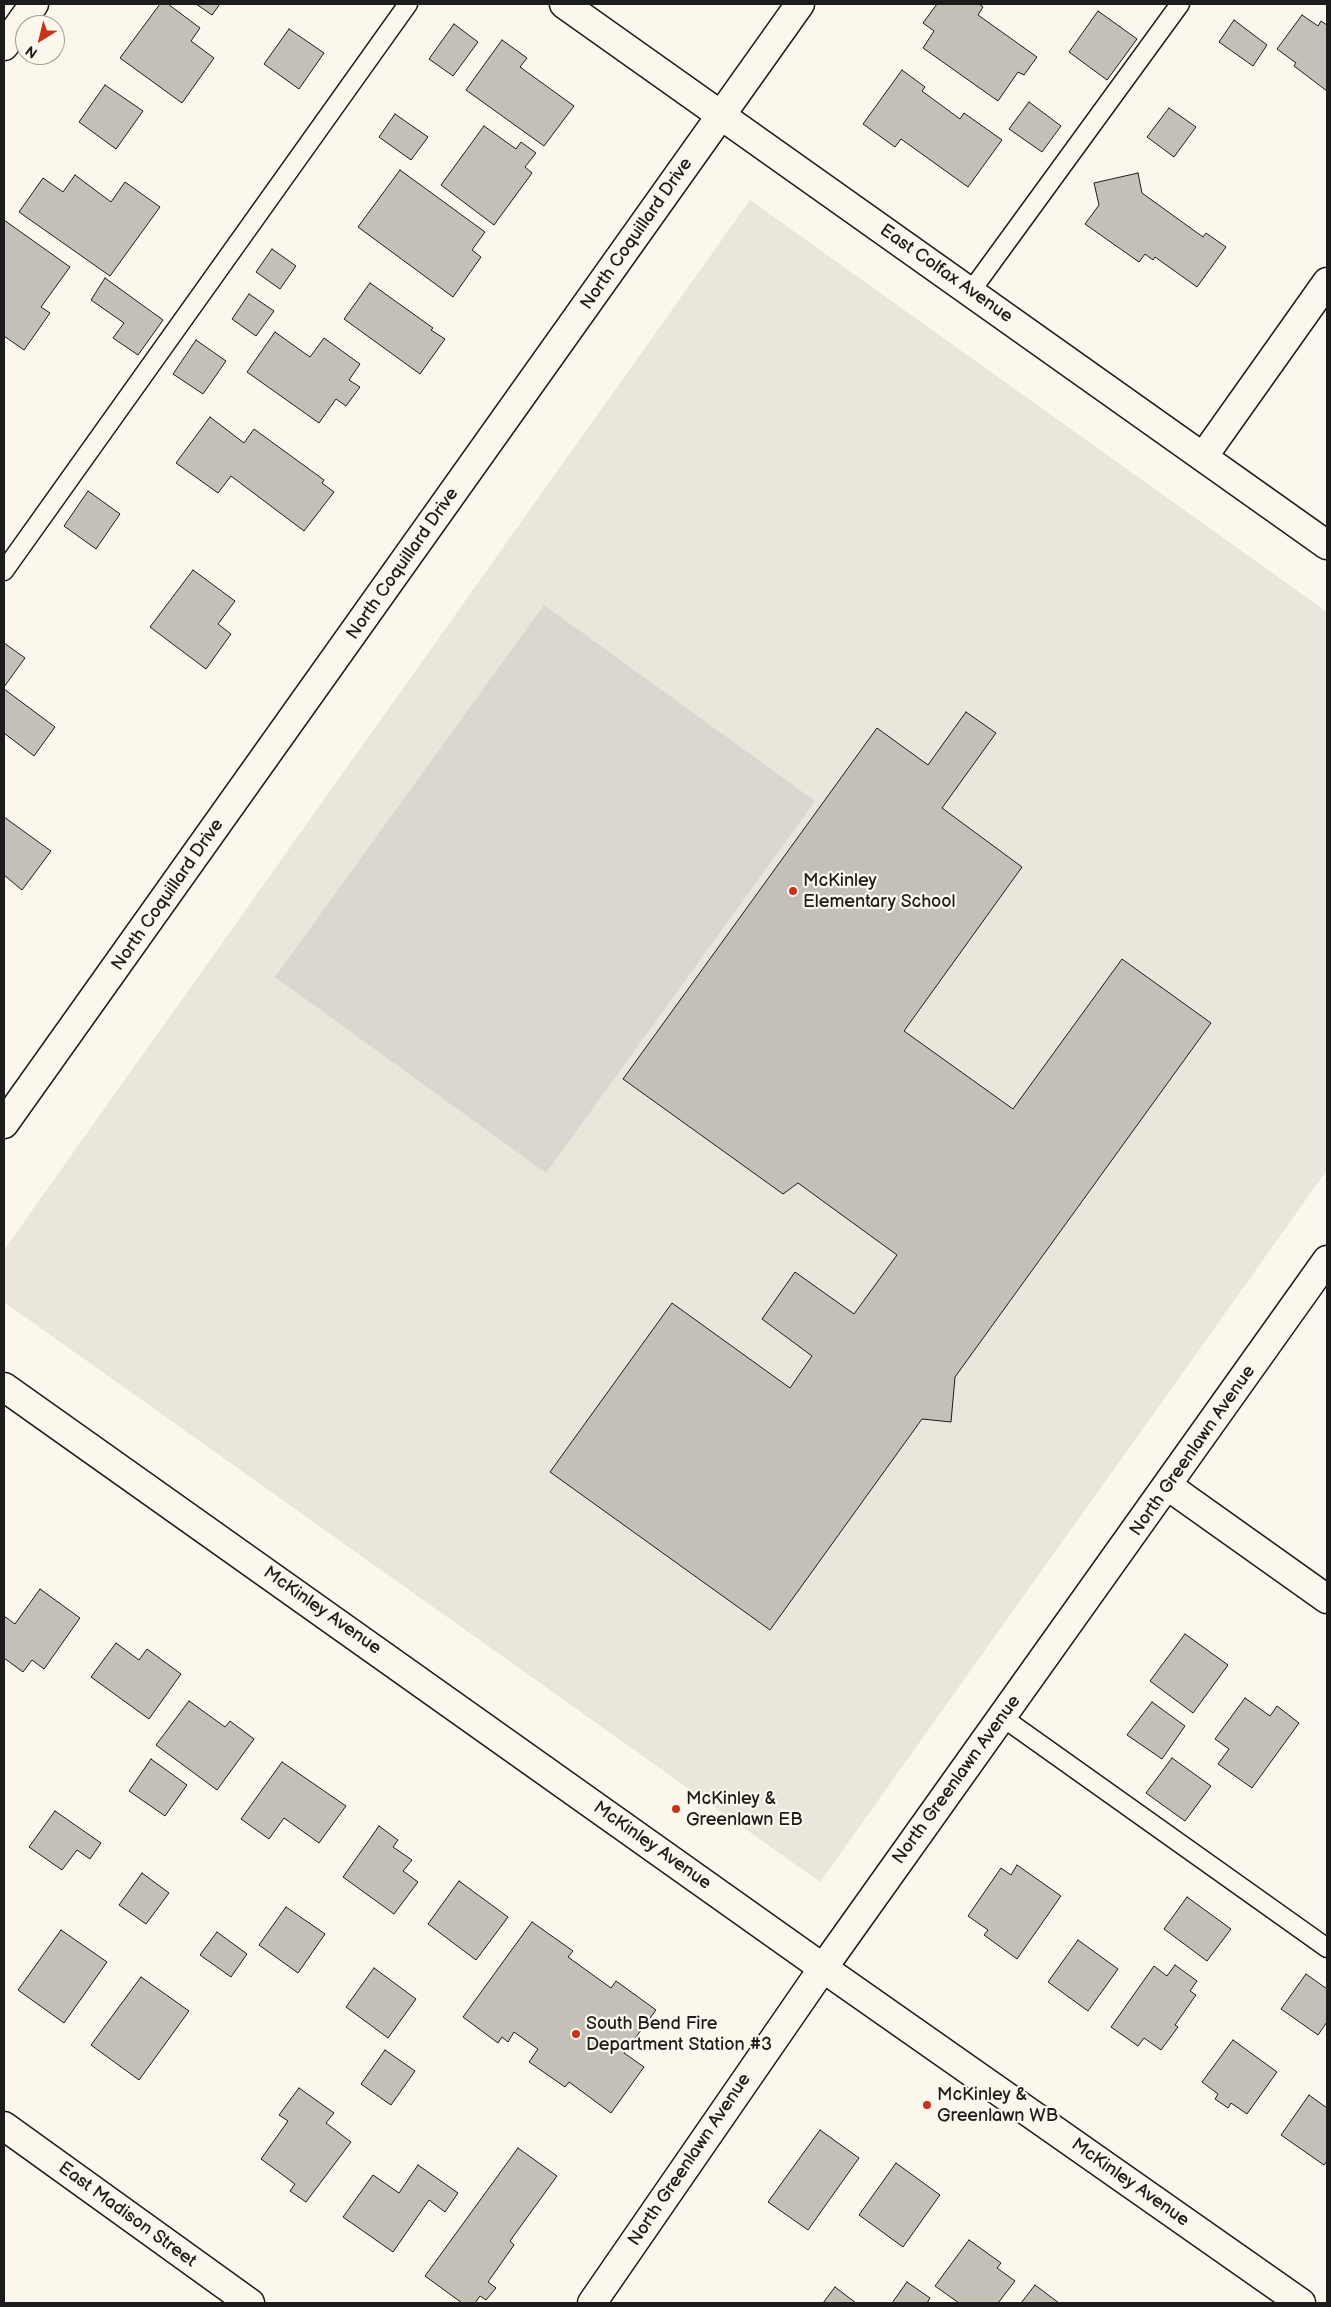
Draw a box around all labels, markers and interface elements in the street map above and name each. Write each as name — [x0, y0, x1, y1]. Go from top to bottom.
north arrow — [15, 15, 65, 65]
text: N — [22, 42, 41, 62]
street label: North Coquillard Drive — [576, 154, 698, 314]
street label: East Colfax Avenue — [875, 220, 1017, 328]
street label: North Coquillard Drive — [342, 484, 464, 644]
street label: North Coquillard Drive — [107, 815, 229, 975]
place label: McKinley Elementary School — [803, 870, 956, 912]
marker: McKinley Elementary School — [787, 885, 799, 897]
street label: North Greenlawn Avenue — [1126, 1361, 1260, 1541]
street label: McKinley Avenue — [259, 1562, 385, 1660]
street label: North Greenlawn Avenue — [888, 1691, 1026, 1869]
place label: McKinley & Greenlawn EB — [686, 1788, 802, 1830]
street label: McKinley Avenue — [589, 1797, 715, 1895]
marker: McKinley & Greenlawn EB — [670, 1803, 682, 1815]
place label: South Bend Fire Department Station #3 — [586, 2013, 772, 2056]
marker: South Bend Fire Department Station #3 — [570, 2028, 582, 2040]
street label: North Greenlawn Avenue — [624, 2070, 756, 2250]
place label: McKinley & Greenlawn WB — [937, 2084, 1058, 2126]
marker: McKinley & Greenlawn WB — [921, 2099, 933, 2111]
street label: McKinley Avenue — [1067, 2134, 1193, 2232]
street label: East Madison Street — [54, 2158, 200, 2272]

